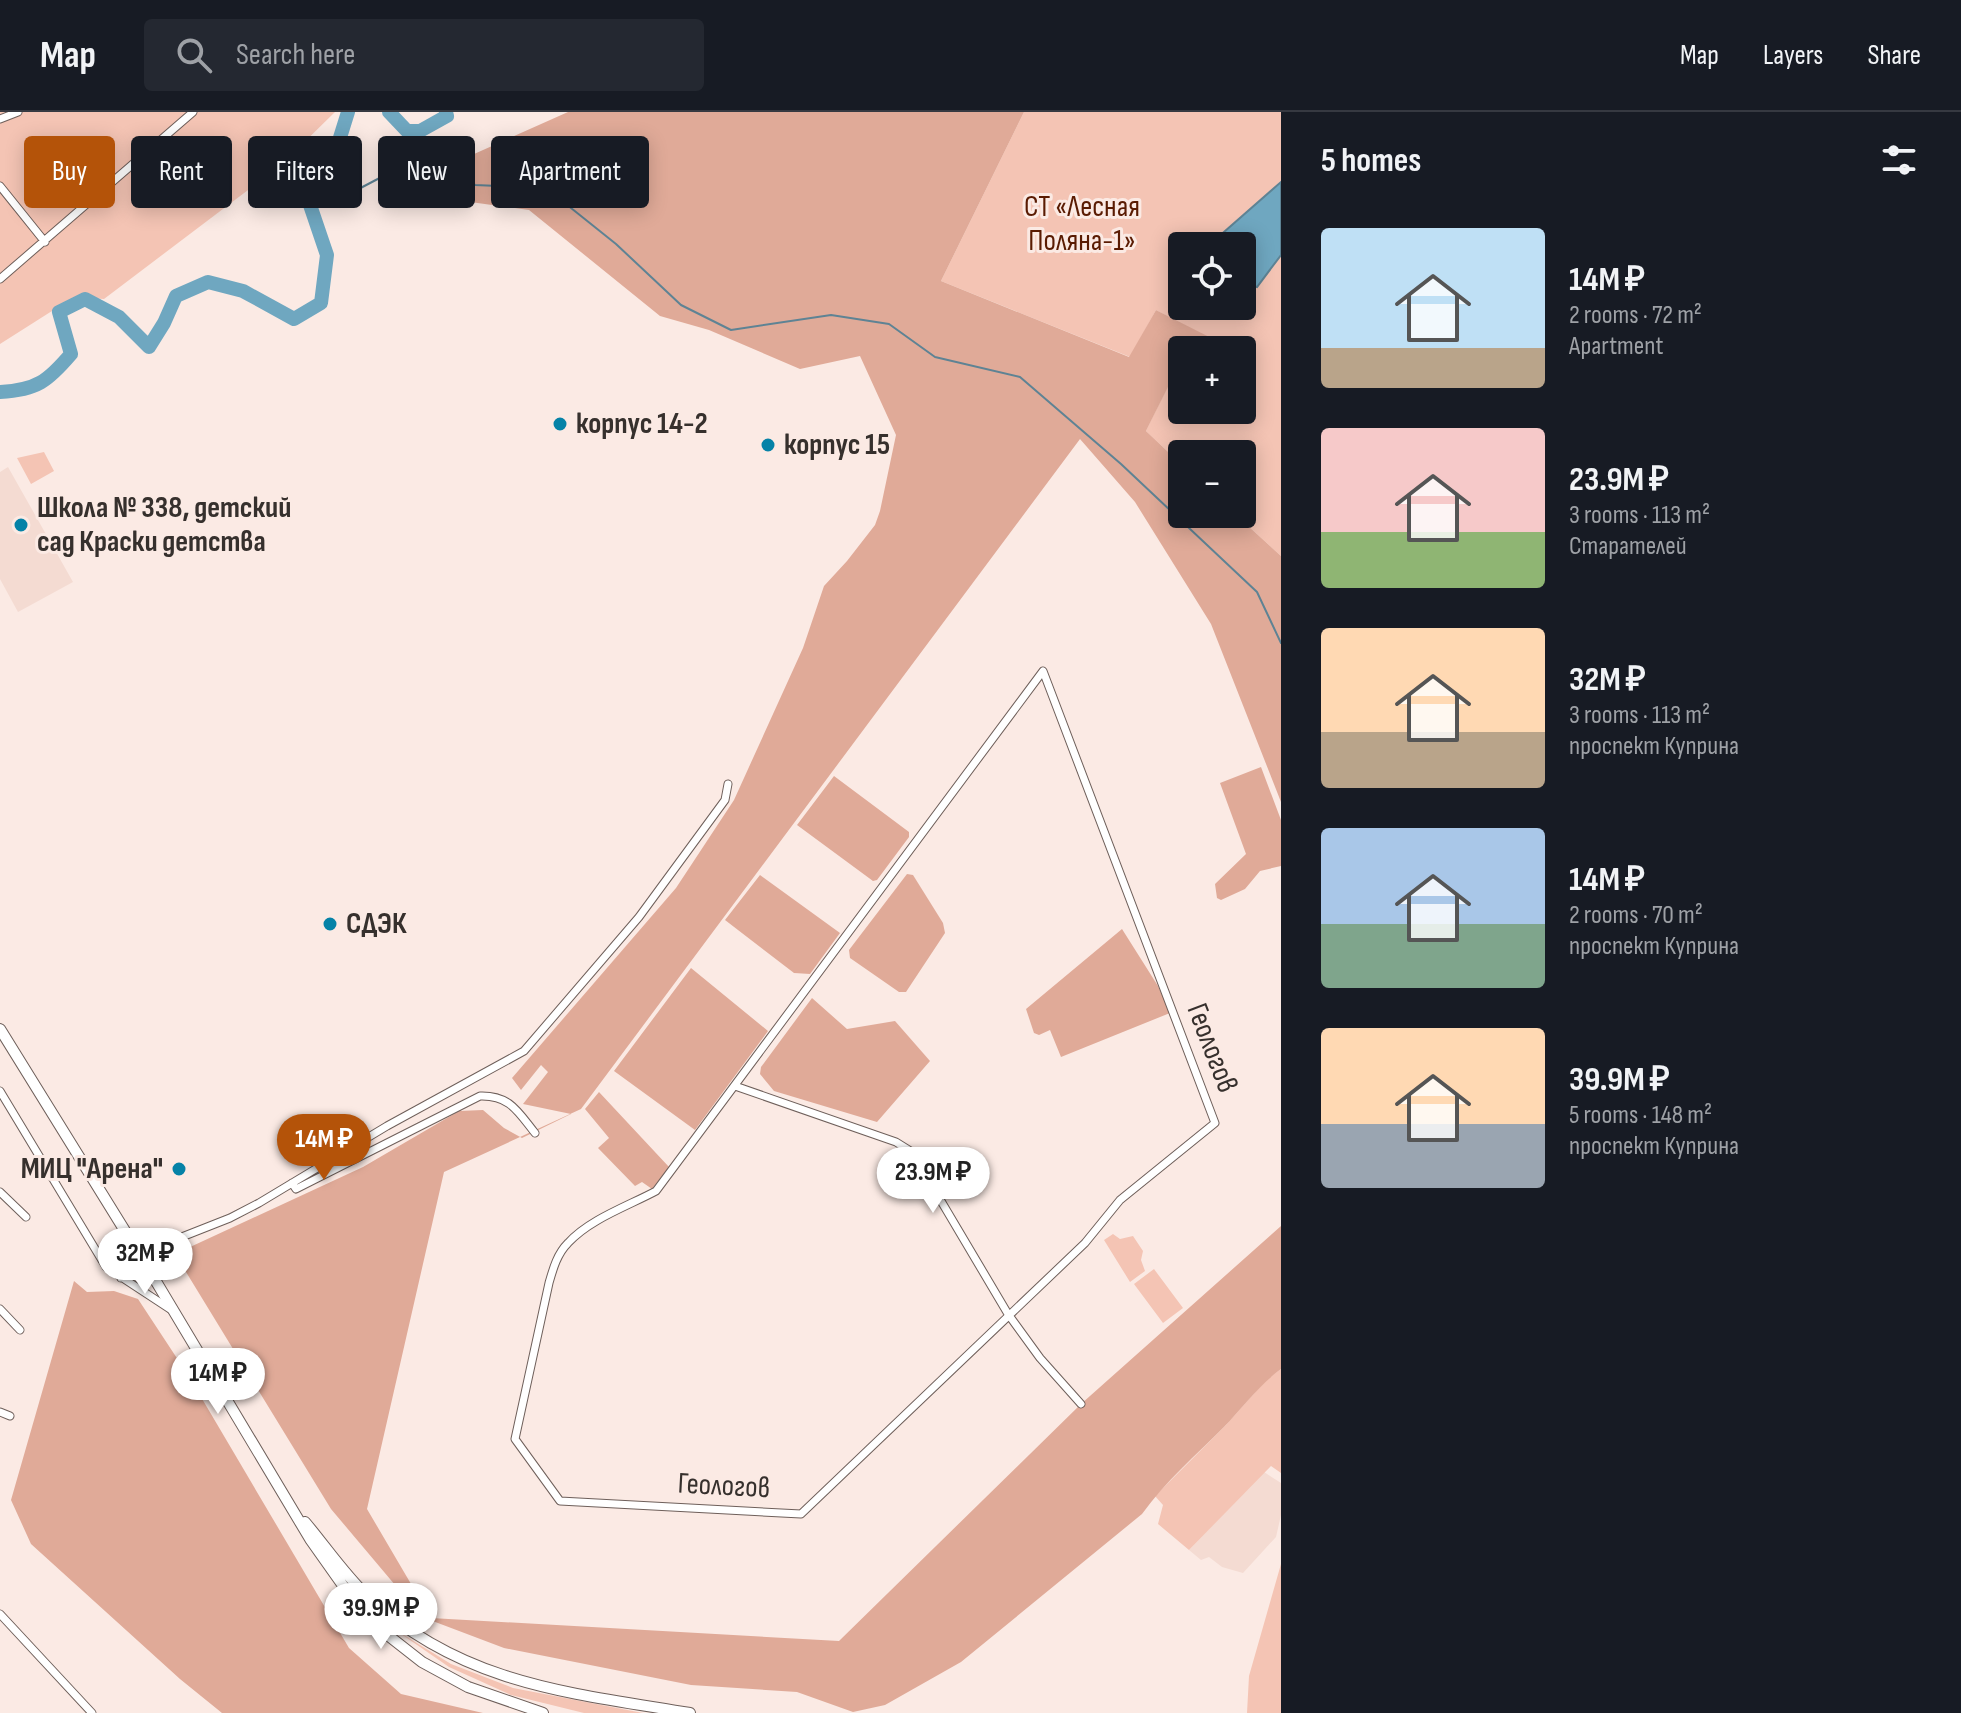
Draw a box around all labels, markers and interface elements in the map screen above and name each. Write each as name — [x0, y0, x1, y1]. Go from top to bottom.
search box — [144, 19, 704, 91]
text: Map — [40, 33, 96, 78]
icon: search — [172, 33, 216, 77]
text: Search here — [236, 37, 355, 73]
text: Map — [1680, 39, 1719, 72]
text: Layers — [1763, 39, 1823, 72]
text: Share — [1867, 39, 1921, 72]
chip: Buy — [24, 136, 115, 208]
chip: Rent — [131, 136, 232, 208]
chip: Filters — [248, 136, 362, 208]
chip: New — [378, 136, 475, 208]
chip: Apartment — [491, 136, 649, 208]
icon: filters — [1877, 138, 1921, 182]
text: 5 homes — [1321, 140, 1421, 181]
park label: СТ «Лесная Поляна-1» — [1024, 189, 1140, 259]
map controls — [1168, 232, 1256, 528]
button: locate — [1168, 232, 1256, 320]
text: 14M ₽ — [1569, 259, 1645, 300]
icon: home — [1385, 260, 1481, 356]
text: 2 rooms · 72 m² — [1569, 300, 1702, 331]
text: Apartment — [1569, 331, 1663, 362]
button: + — [1168, 336, 1256, 424]
place label: корпус 14-2 — [576, 406, 708, 442]
marker: корпус 14-2 — [551, 415, 569, 433]
place label: корпус 15 — [784, 427, 890, 463]
marker: корпус 15 — [759, 436, 777, 454]
button: − — [1168, 440, 1256, 528]
text: 23.9M ₽ — [1569, 459, 1669, 500]
icon: home — [1385, 460, 1481, 556]
place label: Школа № 338, детский сад Краски детства — [37, 490, 291, 560]
text: 3 rooms · 113 m² — [1569, 500, 1710, 531]
marker: Школа № 338, детский сад Краски детства — [12, 516, 30, 534]
text: Старателей — [1569, 531, 1687, 562]
text: 32M ₽ — [1569, 659, 1646, 700]
icon: home — [1385, 660, 1481, 756]
text: 3 rooms · 113 m² — [1569, 700, 1710, 731]
text: проспект Куприна — [1569, 731, 1739, 762]
text: 14M ₽ — [1569, 859, 1645, 900]
icon: home — [1385, 860, 1481, 956]
text: 2 rooms · 70 m² — [1569, 900, 1703, 931]
place label: СДЭК — [346, 906, 407, 942]
marker: СДЭК — [321, 915, 339, 933]
text: проспект Куприна — [1569, 931, 1739, 962]
street label: Геологов — [1179, 998, 1245, 1098]
text: 39.9M ₽ — [1569, 1059, 1670, 1100]
icon: home — [1385, 1060, 1481, 1156]
text: 5 rooms · 148 m² — [1569, 1100, 1712, 1131]
pin: 14M ₽ — [268, 1114, 380, 1182]
text: 14M ₽ — [295, 1124, 353, 1155]
text: проспект Куприна — [1569, 1131, 1739, 1162]
pin: 23.9M ₽ — [859, 1147, 1007, 1215]
place label: МИЦ "Арена" — [21, 1151, 163, 1187]
text: 23.9M ₽ — [895, 1157, 971, 1188]
marker: МИЦ "Арена" — [170, 1160, 188, 1178]
pin: 32M ₽ — [89, 1228, 201, 1296]
text: 32M ₽ — [116, 1238, 174, 1269]
pin: 14M ₽ — [162, 1348, 274, 1416]
text: 14M ₽ — [189, 1358, 247, 1389]
street label: Геологов — [677, 1466, 771, 1506]
pin: 39.9M ₽ — [307, 1583, 455, 1651]
text: 39.9M ₽ — [342, 1593, 420, 1624]

